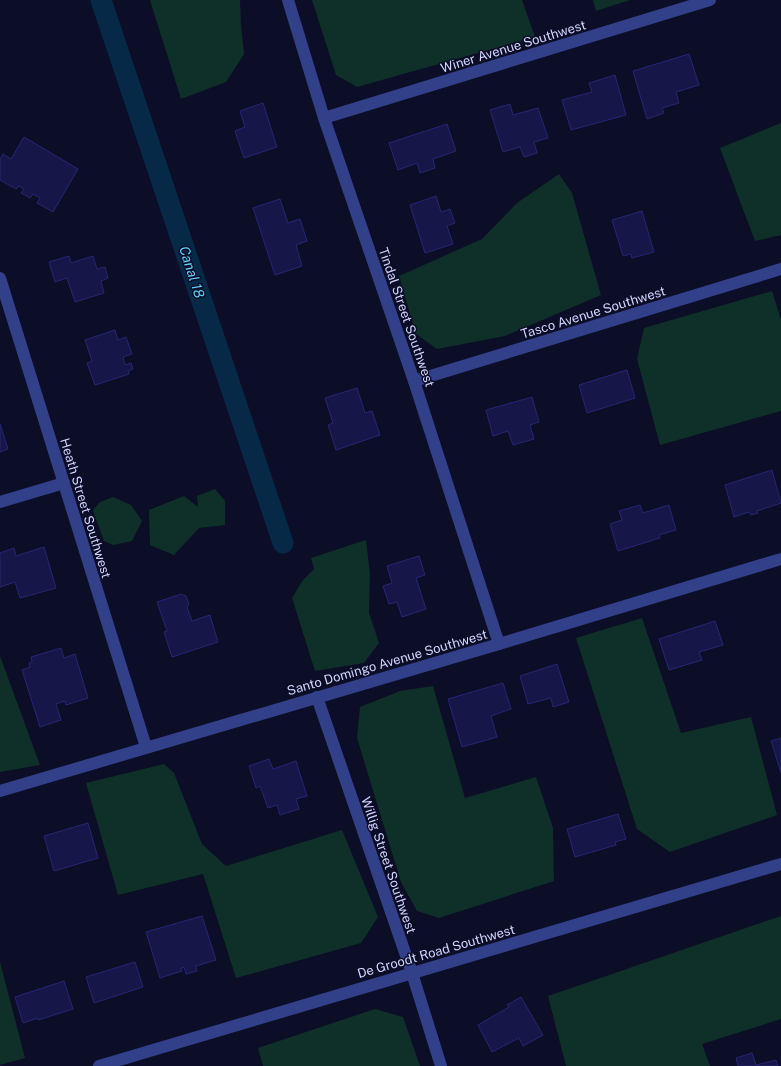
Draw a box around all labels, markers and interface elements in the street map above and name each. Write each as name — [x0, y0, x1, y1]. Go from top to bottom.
street label: Winer Avenue Southwest — [439, 17, 588, 76]
water label: Canal 18 — [176, 244, 208, 300]
street label: Tindal Street Southwest — [376, 245, 437, 389]
street label: Tasco Avenue Southwest — [519, 283, 667, 342]
street label: Heath Street Southwest — [57, 436, 114, 580]
street label: Santo Domingo Avenue Southwest — [285, 627, 489, 698]
street label: Willig Street Southwest — [358, 795, 419, 936]
street label: De Groodt Road Southwest — [356, 922, 517, 981]

